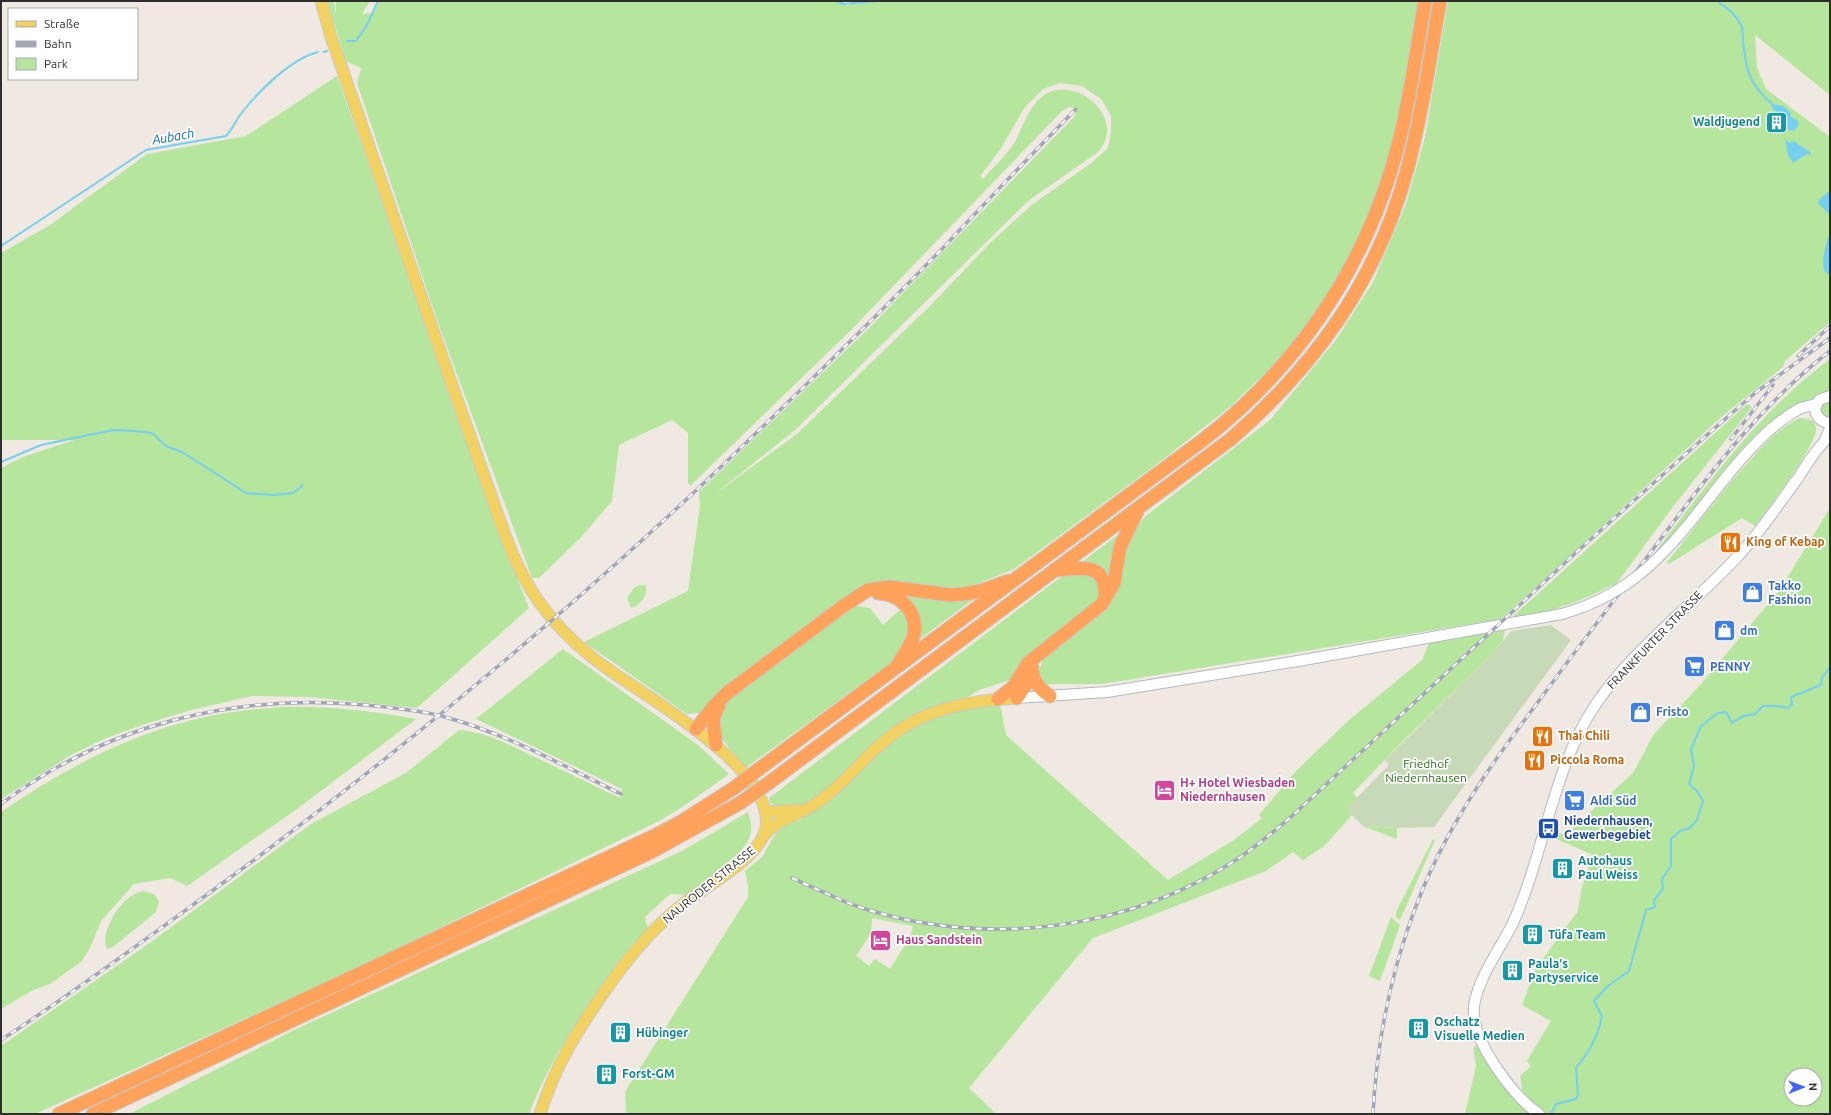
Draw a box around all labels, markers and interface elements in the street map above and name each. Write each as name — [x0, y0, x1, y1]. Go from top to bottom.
legend — [8, 8, 138, 80]
text: Straße — [44, 17, 80, 30]
text: Bahn — [44, 37, 72, 50]
text: Park — [44, 57, 68, 70]
building icon: Waldjugend — [1763, 109, 1789, 135]
place label: Waldjugend — [1693, 115, 1760, 128]
water label: Aubach — [150, 125, 195, 147]
restaurant icon: King of Kebap — [1717, 529, 1743, 555]
place label: King of Kebap — [1746, 535, 1825, 548]
place label: Takko Fashion — [1768, 579, 1811, 606]
shop icon: Takko Fashion — [1740, 580, 1766, 606]
street label: FRANKFURTER STRASSE — [1604, 588, 1705, 691]
shop icon: dm — [1711, 618, 1737, 644]
place label: dm — [1740, 624, 1758, 637]
supermarket icon: PENNY — [1681, 654, 1707, 680]
place label: PENNY — [1710, 660, 1751, 673]
shop icon: Fristo — [1627, 699, 1653, 725]
place label: Fristo — [1656, 705, 1689, 718]
restaurant icon: Thai Chili — [1529, 723, 1555, 749]
place label: Thai Chili — [1558, 729, 1610, 742]
restaurant icon: Piccola Roma — [1521, 747, 1547, 773]
place label: Piccola Roma — [1550, 753, 1624, 766]
park label: Friedhof Niedernhausen — [1385, 757, 1467, 784]
place label: H+ Hotel Wiesbaden Niedernhausen — [1180, 776, 1295, 803]
hotel icon: H+ Hotel Wiesbaden Niedernhausen — [1151, 777, 1177, 803]
supermarket icon: Aldi Süd — [1561, 788, 1587, 814]
place label: Aldi Süd — [1590, 794, 1636, 807]
place label: Niedernhausen, Gewerbegebiet — [1564, 814, 1652, 841]
bus stop icon: Niedernhausen, Gewerbegebiet — [1536, 815, 1562, 841]
street label: NAURODER STRASSE — [660, 843, 758, 926]
place label: Autohaus Paul Weiss — [1578, 854, 1638, 881]
building icon: Autohaus Paul Weiss — [1549, 855, 1575, 881]
building icon: Tüfa Team — [1520, 922, 1546, 948]
hotel icon: Haus Sandstein — [867, 927, 893, 953]
place label: Tüfa Team — [1548, 928, 1606, 941]
place label: Haus Sandstein — [896, 933, 982, 946]
place label: Paula′s Partyservice — [1528, 957, 1599, 984]
building icon: Paula′s Partyservice — [1499, 958, 1525, 984]
place label: Oschatz Visuelle Medien — [1434, 1015, 1525, 1042]
building icon: Oschatz Visuelle Medien — [1405, 1016, 1431, 1042]
building icon: Hübinger — [608, 1020, 634, 1046]
place label: Hübinger — [636, 1026, 688, 1039]
building icon: Forst-GM — [593, 1061, 619, 1087]
place label: Forst-GM — [622, 1067, 675, 1080]
north arrow — [1783, 1067, 1823, 1107]
text: N — [1807, 1083, 1819, 1091]

